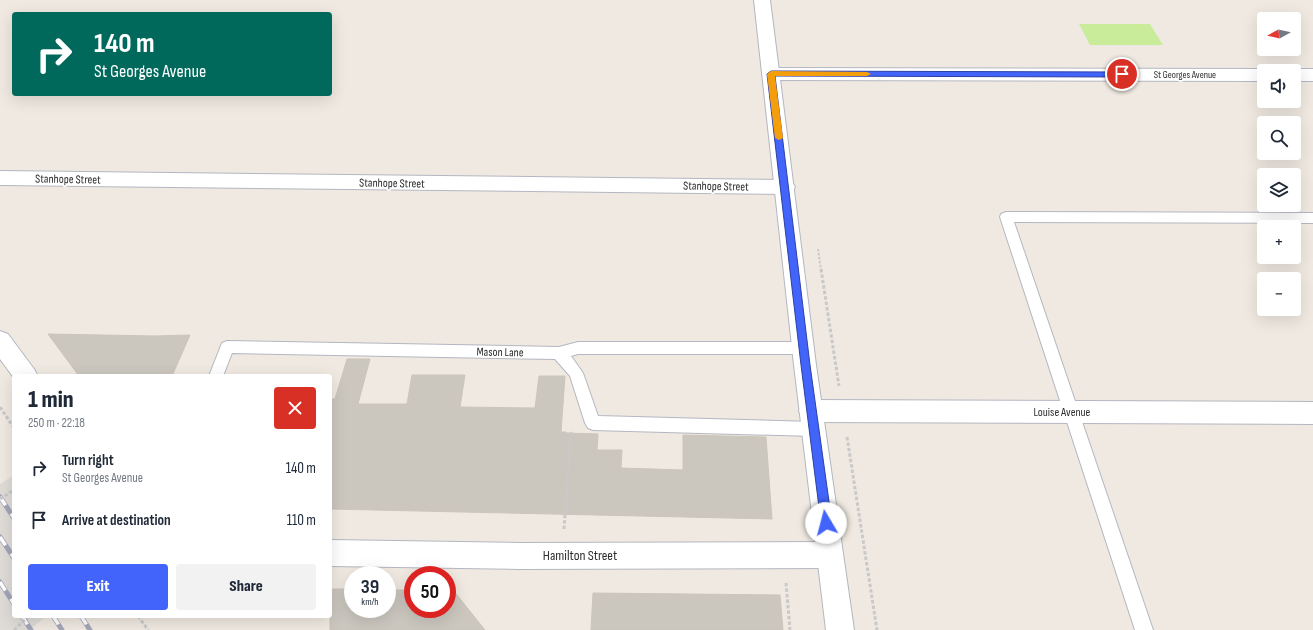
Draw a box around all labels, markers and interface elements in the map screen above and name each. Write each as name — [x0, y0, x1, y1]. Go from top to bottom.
north arrow — [1257, 12, 1301, 56]
map controls — [1257, 12, 1301, 316]
text: 140 m — [94, 27, 155, 60]
icon: right — [28, 28, 80, 80]
pin — [1105, 57, 1139, 91]
text: St Georges Avenue — [94, 61, 206, 82]
icon: arrive — [1111, 63, 1133, 85]
button: sound — [1257, 64, 1301, 108]
street label: St Georges Avenue — [1154, 69, 1216, 81]
button: search — [1257, 116, 1301, 160]
button: layers — [1257, 168, 1301, 212]
street label: Stanhope Street — [35, 171, 101, 188]
street label: Stanhope Street — [359, 175, 425, 192]
street label: Stanhope Street — [683, 178, 749, 195]
button: + — [1257, 220, 1301, 264]
button: − — [1257, 272, 1301, 316]
street label: Mason Lane — [476, 345, 524, 360]
text: 1 min — [28, 385, 74, 414]
button: close — [274, 387, 316, 429]
street label: Louise Avenue — [1034, 405, 1091, 420]
text: 250 m · 22:18 — [28, 415, 85, 431]
text: Turn right — [62, 451, 114, 470]
icon: right — [28, 457, 50, 479]
text: 140 m — [286, 459, 316, 478]
text: St Georges Avenue — [62, 470, 143, 486]
position arrow — [805, 502, 847, 544]
icon: arrive — [28, 509, 50, 531]
text: Arrive at destination — [62, 511, 171, 530]
text: 110 m — [287, 511, 316, 530]
street label: Hamilton Street — [543, 547, 617, 564]
button: Exit — [28, 564, 168, 610]
button: Share — [176, 564, 316, 610]
speed limit sign: 50 — [404, 566, 456, 618]
text: 39 — [361, 575, 379, 599]
text: km/h — [361, 596, 379, 608]

